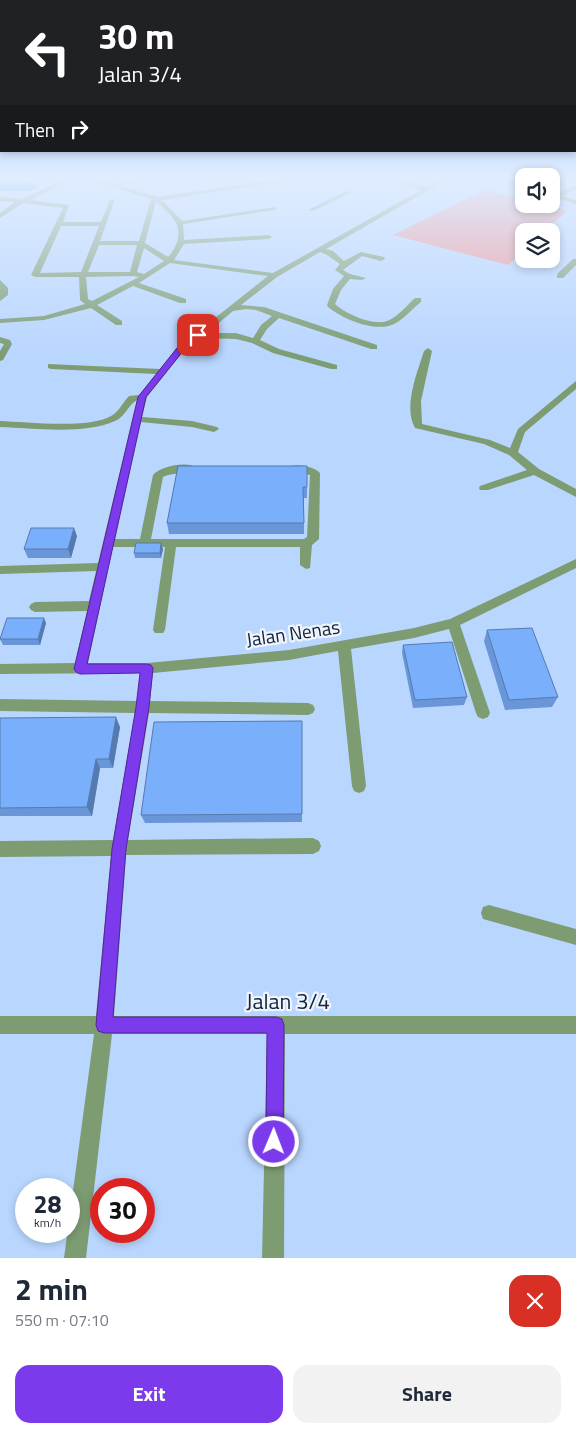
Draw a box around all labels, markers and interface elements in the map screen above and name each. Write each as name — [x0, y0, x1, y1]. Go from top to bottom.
text: 30 m — [98, 9, 174, 63]
icon: left — [15, 20, 80, 85]
text: Jalan 3/4 — [98, 57, 182, 91]
text: Then — [15, 115, 55, 144]
icon: right — [65, 115, 93, 143]
map controls — [515, 168, 560, 268]
button: sound — [515, 168, 560, 213]
button: layers — [515, 223, 560, 268]
pin — [177, 314, 219, 356]
icon: arrive — [184, 321, 212, 349]
street label: Jalan Nenas — [244, 612, 342, 653]
street label: Jalan 3/4 — [246, 984, 330, 1018]
position arrow — [247, 1115, 299, 1167]
speed limit sign: 30 — [90, 1178, 155, 1243]
text: 28 — [33, 1185, 62, 1223]
text: km/h — [34, 1213, 61, 1232]
text: 2 min — [15, 1266, 88, 1312]
button: close — [509, 1275, 561, 1327]
text: 550 m · 07:10 — [15, 1308, 109, 1332]
button: Exit — [15, 1365, 283, 1423]
button: Share — [293, 1365, 561, 1423]

